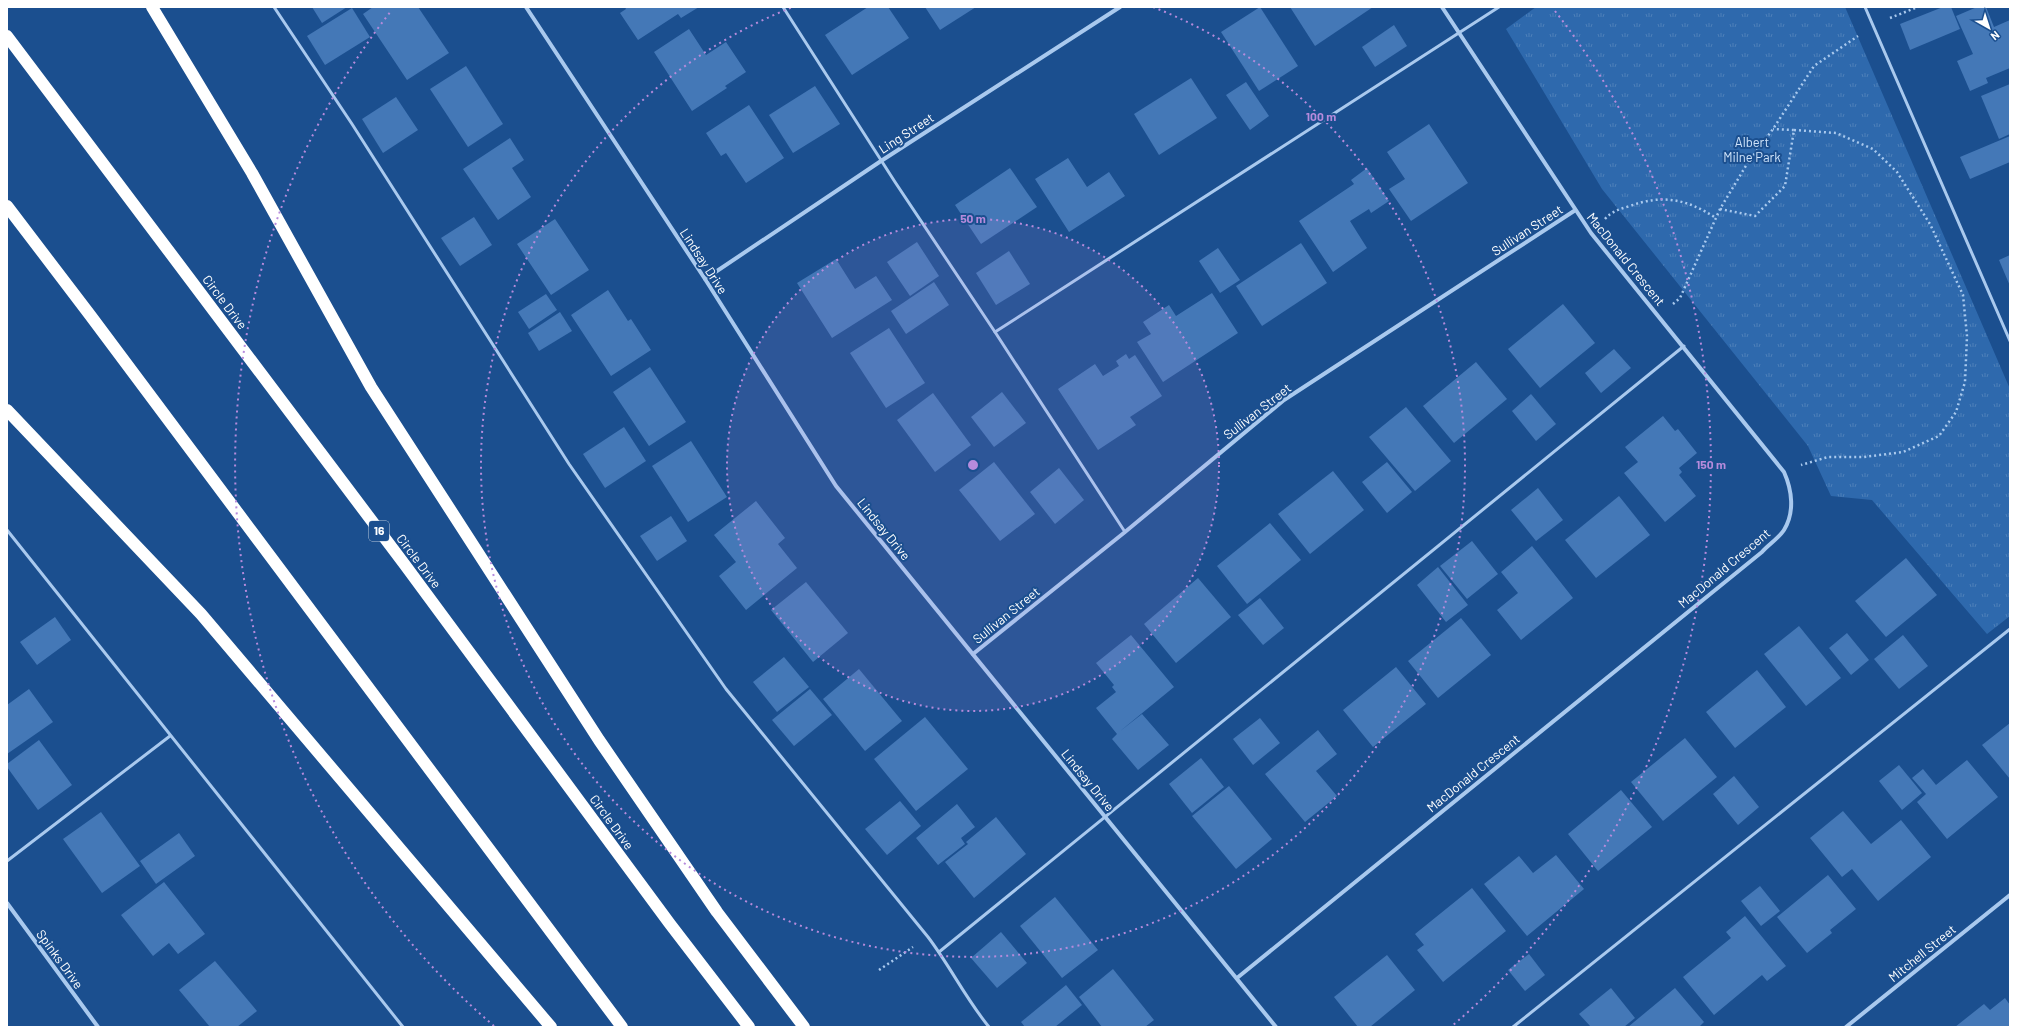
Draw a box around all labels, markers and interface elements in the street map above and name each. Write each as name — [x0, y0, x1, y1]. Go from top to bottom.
north arrow — [1969, 8, 2009, 48]
text: N — [1989, 29, 2003, 44]
street label: Ling Street — [875, 109, 937, 157]
text: 100 m — [1306, 109, 1336, 123]
park label: Albert Milne Park — [1723, 134, 1781, 165]
street label: Sullivan Street — [1488, 201, 1566, 259]
street label: MacDonald Crescent — [1584, 209, 1668, 309]
text: 50 m — [960, 211, 986, 225]
street label: Lindsay Drive — [677, 225, 731, 297]
street label: Circle Drive — [199, 272, 251, 332]
street label: Sullivan Street — [1220, 380, 1294, 442]
text: 150 m — [1696, 457, 1726, 471]
centre of rings — [966, 458, 980, 472]
street label: Lindsay Drive — [854, 495, 914, 563]
road number: 16 — [369, 521, 389, 541]
street label: MacDonald Crescent — [1675, 525, 1773, 611]
street label: Circle Drive — [393, 531, 445, 591]
street label: Sullivan Street — [969, 583, 1043, 647]
street label: MacDonald Crescent — [1423, 731, 1523, 815]
street label: Lindsay Drive — [1058, 746, 1118, 814]
street label: Circle Drive — [587, 791, 637, 853]
street label: Mitchell Street — [1885, 921, 1959, 985]
street label: Spinks Drive — [33, 926, 87, 992]

